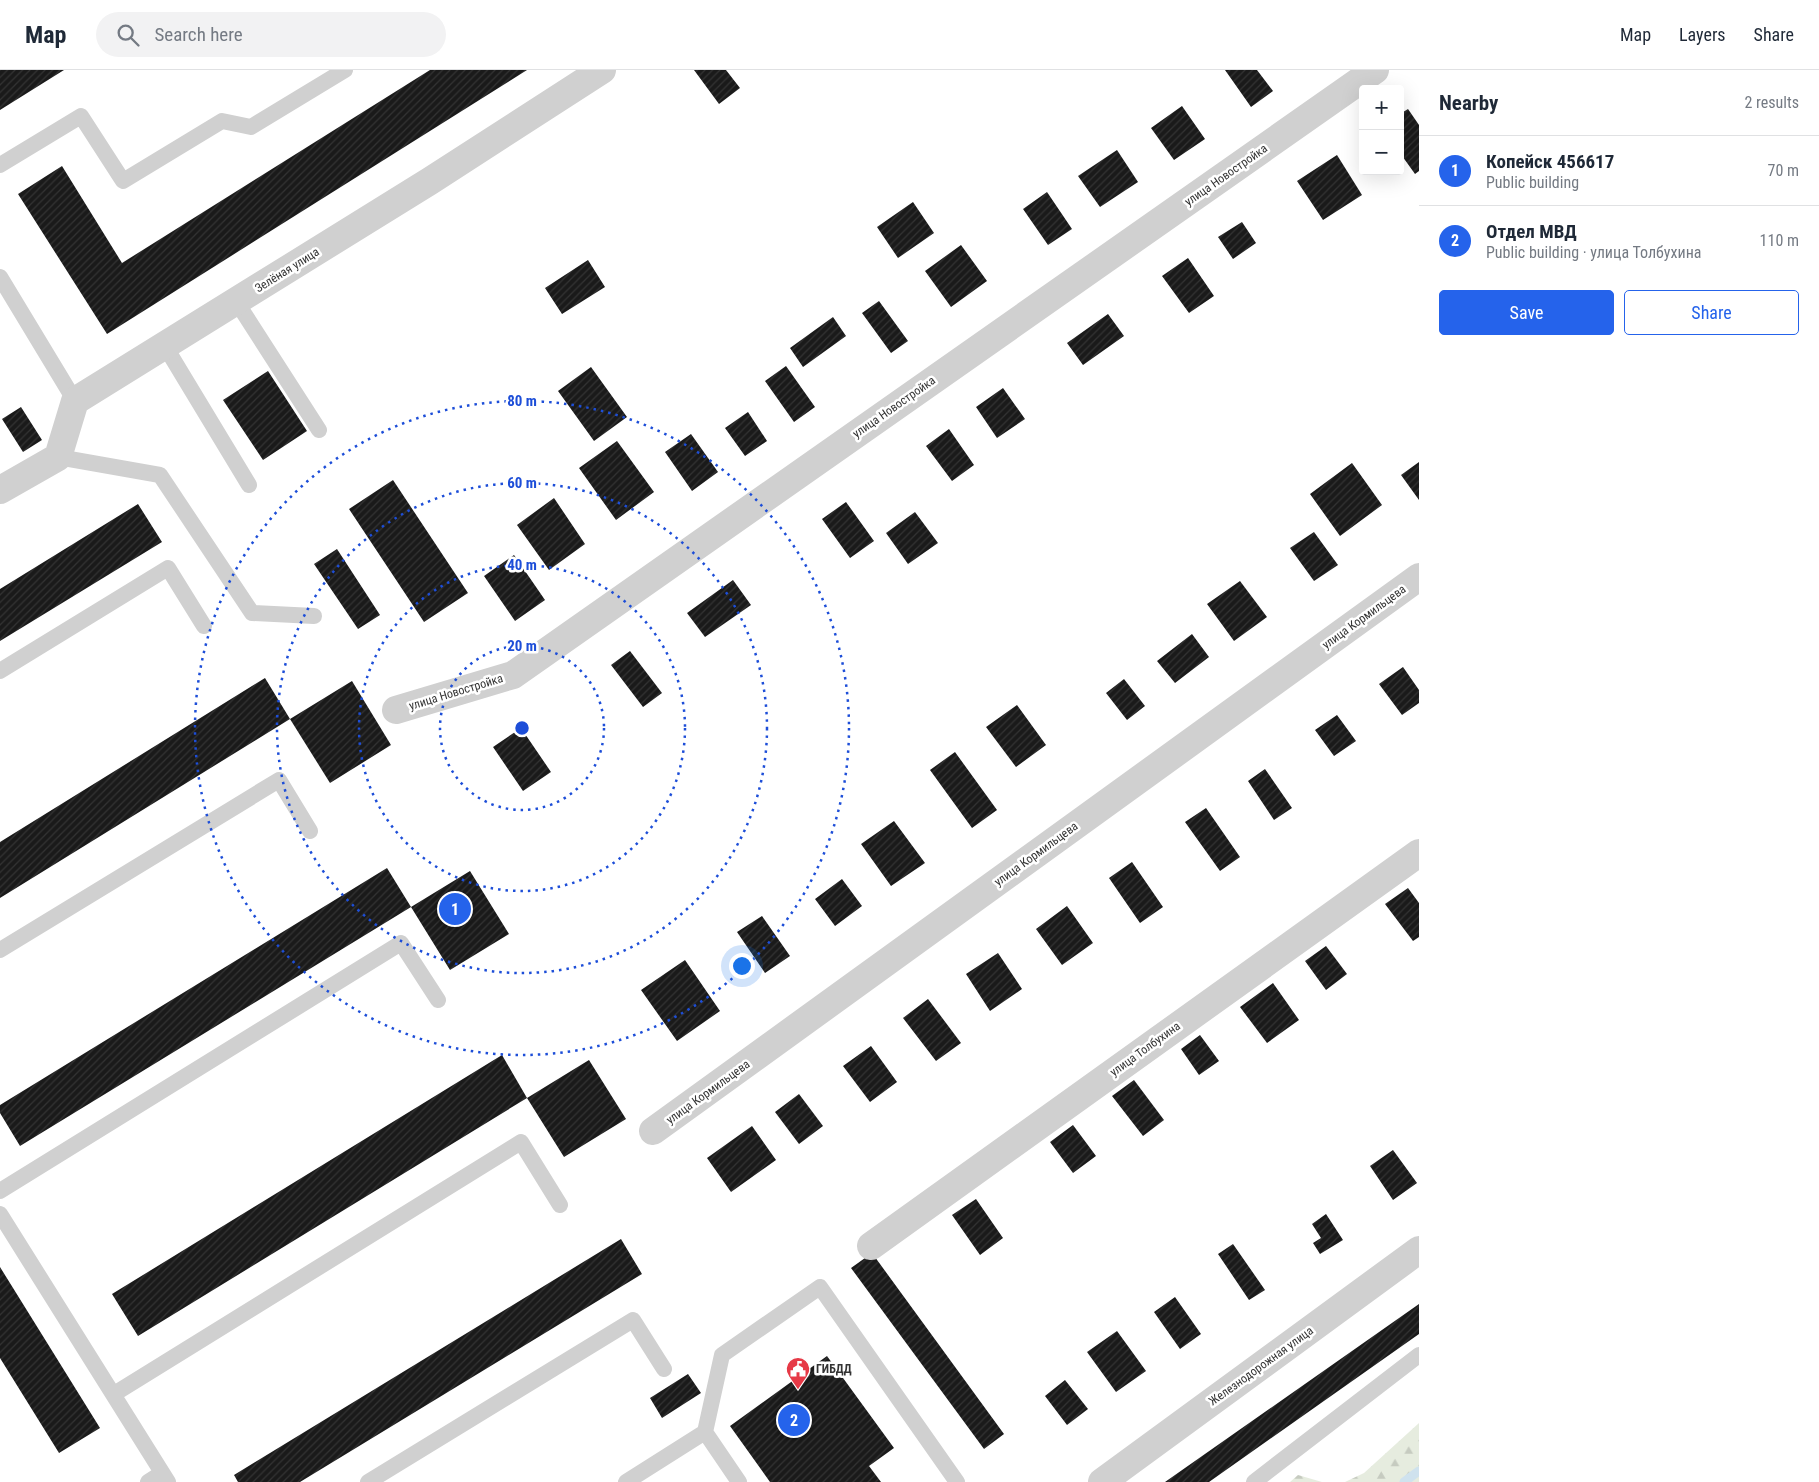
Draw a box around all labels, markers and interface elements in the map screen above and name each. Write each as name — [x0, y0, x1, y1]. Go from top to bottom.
search box — [96, 12, 446, 57]
text: Map — [25, 21, 66, 49]
icon: search — [114, 21, 142, 49]
text: Search here — [154, 23, 243, 46]
text: Map — [1620, 24, 1651, 45]
text: Layers — [1679, 24, 1726, 45]
text: Share — [1754, 24, 1794, 45]
map controls — [1359, 85, 1404, 175]
button: + — [1359, 85, 1404, 130]
text: Nearby — [1439, 91, 1498, 115]
text: 2 results — [1744, 93, 1799, 112]
button: − — [1359, 130, 1404, 175]
street label: улица Новостройка — [1182, 141, 1270, 209]
text: Копейск 456617 — [1486, 150, 1614, 173]
text: 1 — [1451, 161, 1459, 180]
text: 70 m — [1767, 161, 1799, 180]
text: Public building — [1486, 173, 1579, 192]
text: Отдел МВД — [1486, 220, 1577, 243]
text: 2 — [1451, 231, 1459, 250]
text: 110 m — [1760, 231, 1799, 250]
text: Public building · улица Толбухина — [1486, 243, 1701, 262]
street label: Зелёная улица — [252, 245, 322, 295]
button: Save — [1439, 290, 1614, 335]
button: Share — [1624, 290, 1799, 335]
street label: улица Новостройка — [850, 373, 938, 441]
text: 80 m — [507, 392, 537, 410]
text: 60 m — [507, 474, 537, 492]
text: 40 m — [507, 556, 537, 574]
street label: улица Кормильцева — [1320, 582, 1409, 652]
text: 20 m — [507, 637, 537, 655]
street label: улица Новостройка — [407, 671, 505, 713]
centre of rings — [513, 719, 531, 737]
street label: улица Кормильцева — [992, 819, 1081, 889]
pin: 1 — [439, 890, 471, 928]
your location — [729, 953, 755, 979]
street label: улица Толбухина — [1107, 1019, 1183, 1079]
street label: улица Кормильцева — [664, 1057, 753, 1127]
street label: Железнодорожная улица — [1206, 1323, 1316, 1409]
public building icon: ГИБДД — [785, 1356, 811, 1390]
place label: ГИБДД — [816, 1362, 852, 1376]
pin: 2 — [778, 1401, 810, 1439]

